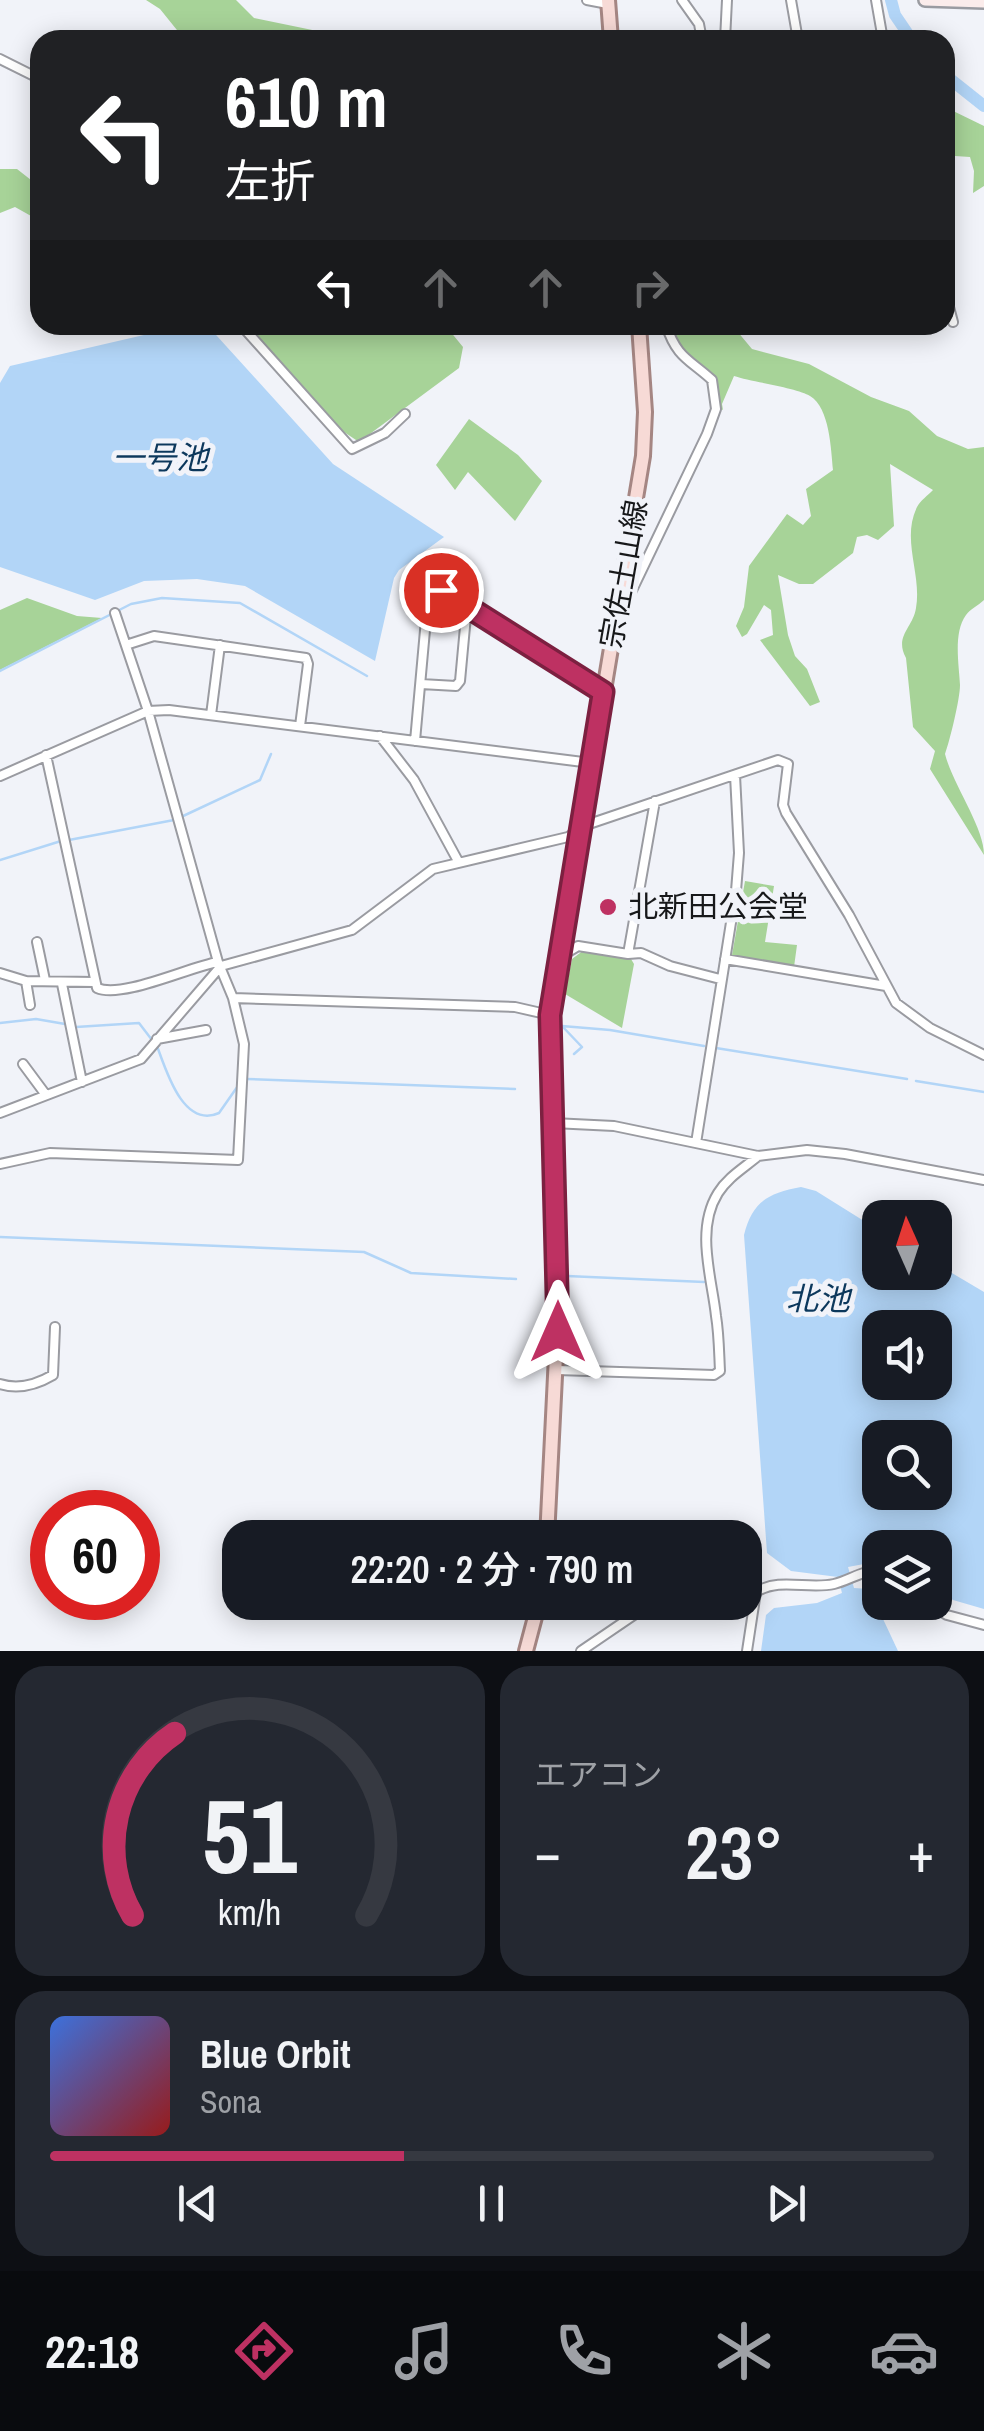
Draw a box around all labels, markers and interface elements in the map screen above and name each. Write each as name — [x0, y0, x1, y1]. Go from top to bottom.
text: 610 m — [225, 55, 388, 149]
icon: left — [60, 70, 190, 200]
text: 左折 — [225, 150, 315, 211]
icon: left — [308, 260, 363, 315]
icon: ahead — [413, 260, 468, 315]
icon: ahead — [518, 260, 573, 315]
icon: right — [623, 260, 678, 315]
water label: 一号池 — [112, 436, 211, 479]
street label: 宗佐土山線 — [590, 496, 656, 651]
pin — [399, 548, 484, 633]
icon: arrive — [414, 563, 469, 618]
place label: 北新田公会堂 — [628, 886, 808, 926]
marker: 北新田公会堂 — [597, 896, 619, 918]
north arrow — [862, 1200, 952, 1290]
map controls — [862, 1200, 952, 1620]
water label: 北池 — [786, 1277, 853, 1320]
position arrow — [506, 1280, 610, 1384]
button: sound — [862, 1310, 952, 1400]
button: search — [862, 1420, 952, 1510]
speed limit sign: 60 — [30, 1490, 160, 1620]
button: layers — [862, 1530, 952, 1620]
text: 22:20 · 2 分 · 790 m — [351, 1544, 633, 1595]
text: エアコン — [535, 1753, 663, 1796]
text: 51 — [202, 1765, 298, 1905]
text: 23° — [685, 1801, 783, 1902]
text: − — [535, 1815, 561, 1889]
text: + — [908, 1815, 934, 1889]
text: km/h — [218, 1888, 282, 1936]
text: Blue Orbit — [200, 2029, 351, 2080]
text: Sona — [200, 2080, 261, 2123]
icon: previous — [170, 2176, 225, 2231]
icon: pause — [464, 2176, 519, 2231]
icon: next — [759, 2176, 814, 2231]
icon: directions — [229, 2316, 299, 2386]
icon: music — [389, 2316, 459, 2386]
icon: phone — [549, 2316, 619, 2386]
icon: climate — [709, 2316, 779, 2386]
icon: car — [869, 2316, 939, 2386]
text: 22:18 — [45, 2321, 139, 2382]

